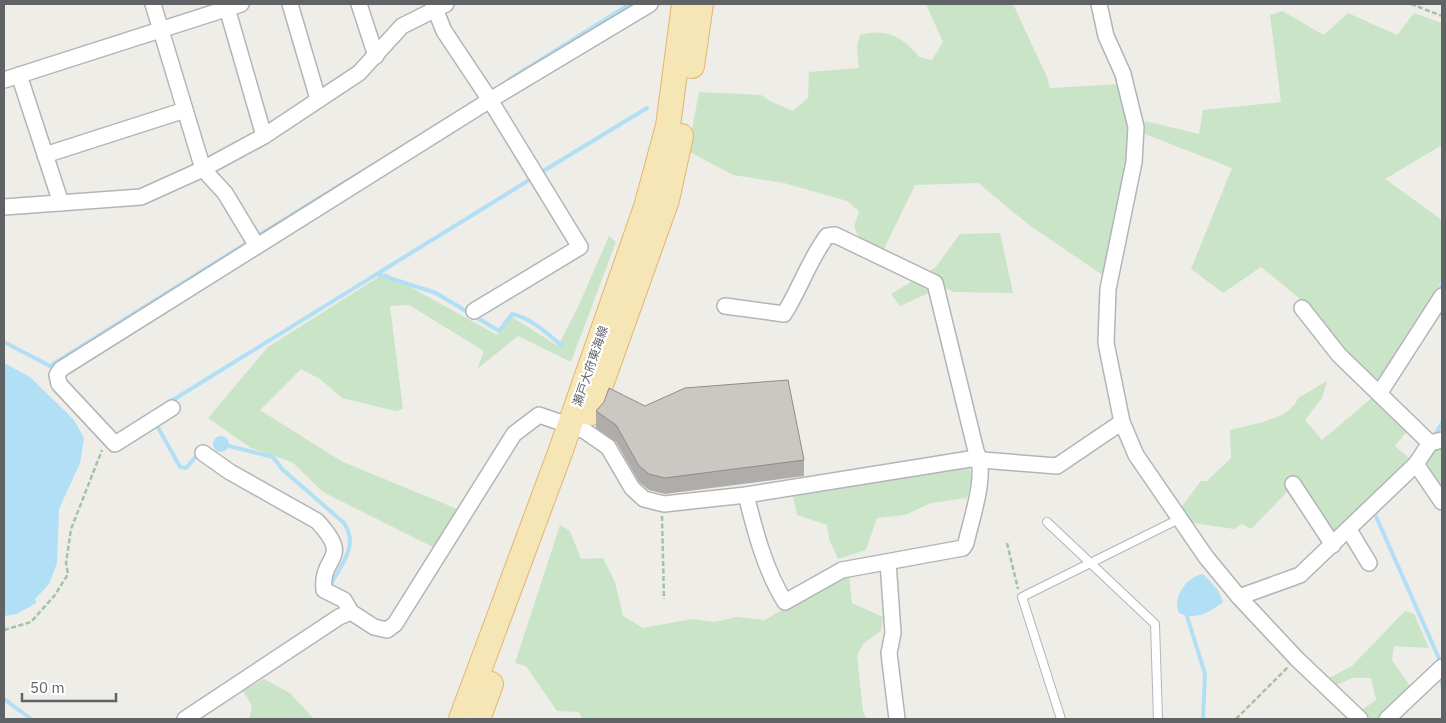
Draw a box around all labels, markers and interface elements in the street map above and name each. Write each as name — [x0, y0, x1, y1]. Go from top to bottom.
street label: 瀬戸大府東海線 — [569, 324, 611, 408]
scale bar — [22, 670, 116, 702]
text: 50 m — [30, 678, 65, 697]

